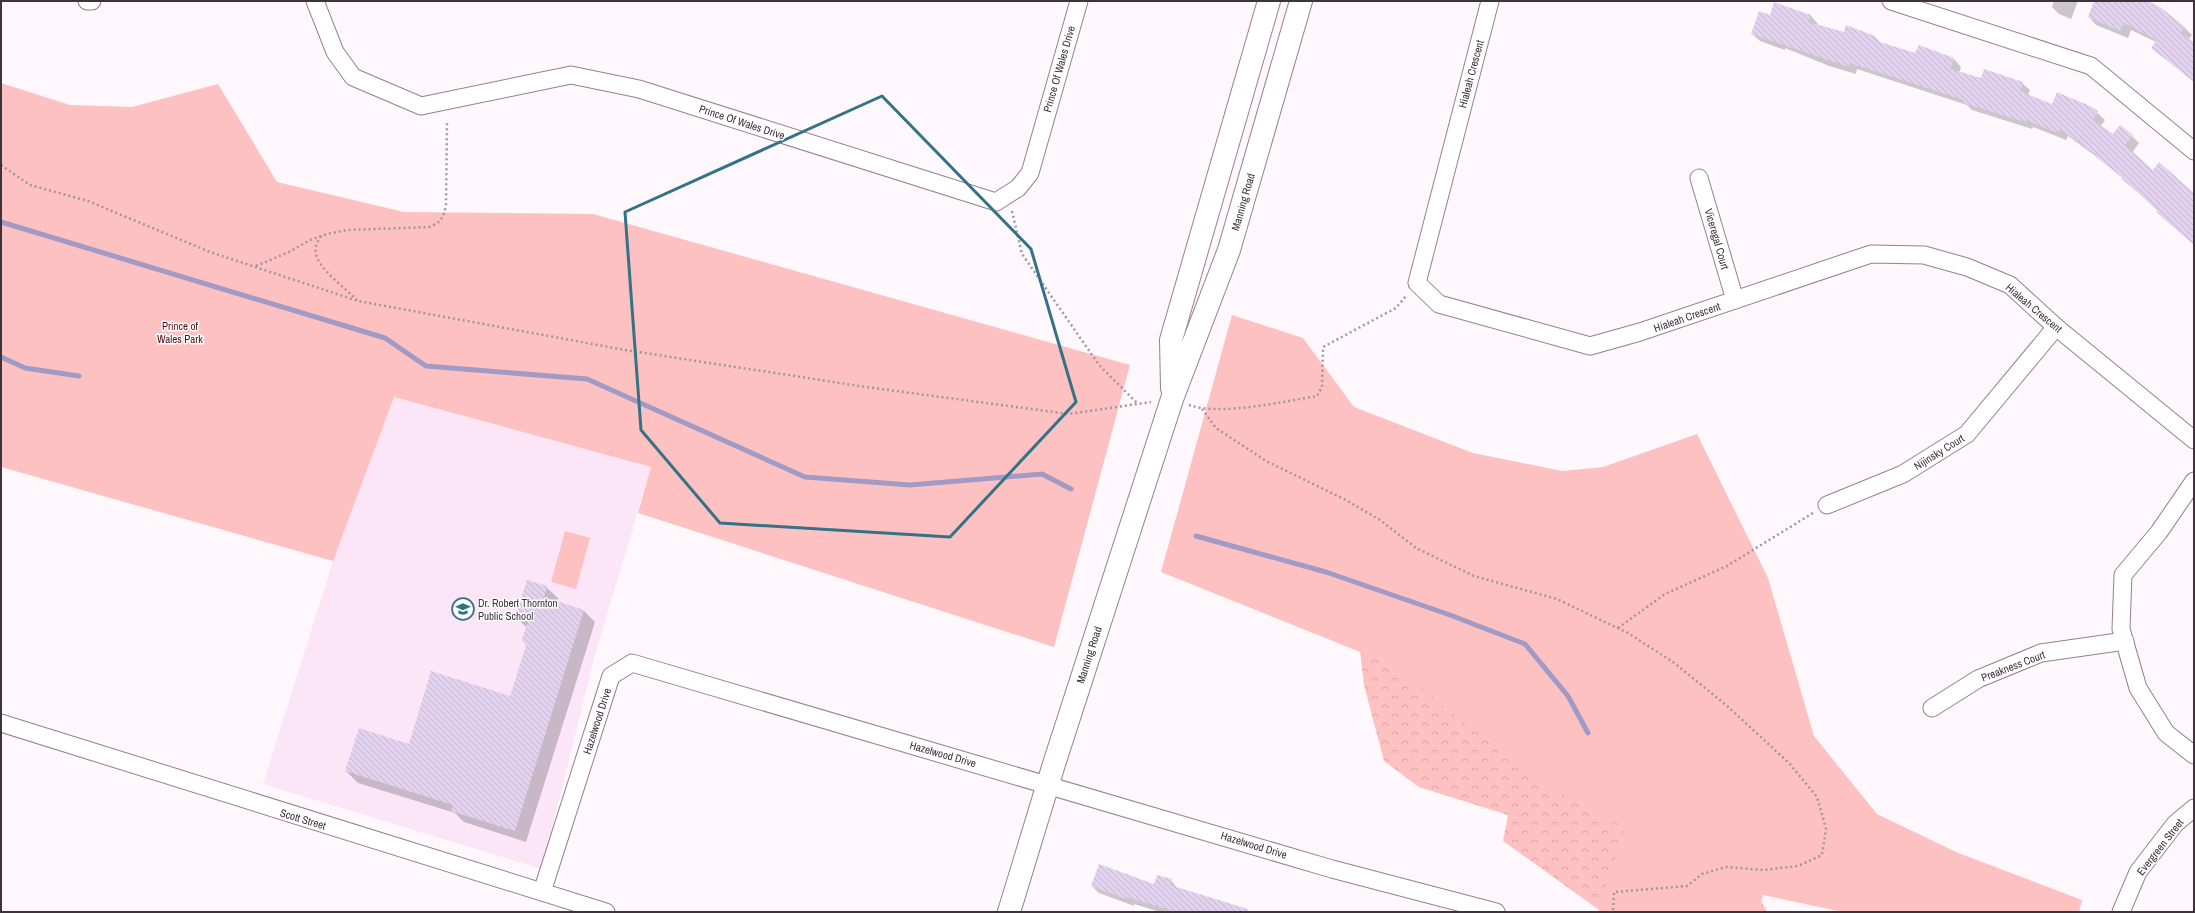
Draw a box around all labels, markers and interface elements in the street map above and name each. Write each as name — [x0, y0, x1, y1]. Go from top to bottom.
street label: Prince Of Wales Drive — [1040, 24, 1078, 114]
street label: Hialeah Crescent — [1455, 38, 1487, 109]
street label: Prince Of Wales Drive — [697, 102, 787, 142]
street label: Manning Road — [1228, 172, 1258, 232]
street label: Viceregal Court — [1702, 207, 1732, 271]
street label: Hialeah Crescent — [2003, 280, 2066, 336]
street label: Hialeah Crescent — [1652, 299, 1723, 335]
park label: Prince of Wales Park — [157, 319, 203, 346]
street label: Nijinsky Court — [1911, 431, 1967, 473]
school or university icon: Dr. Robert Thornton Public School — [450, 596, 476, 622]
place label: Dr. Robert Thornton Public School — [478, 596, 558, 623]
street label: Manning Road — [1073, 625, 1105, 685]
street label: Preakness Court — [1979, 647, 2047, 685]
street label: Hazelwood Drive — [580, 686, 614, 756]
street label: Hazelwood Drive — [908, 738, 978, 770]
street label: Scott Street — [278, 805, 328, 833]
street label: Evergreen Street — [2133, 815, 2187, 878]
street label: Hazelwood Drive — [1219, 828, 1289, 862]

